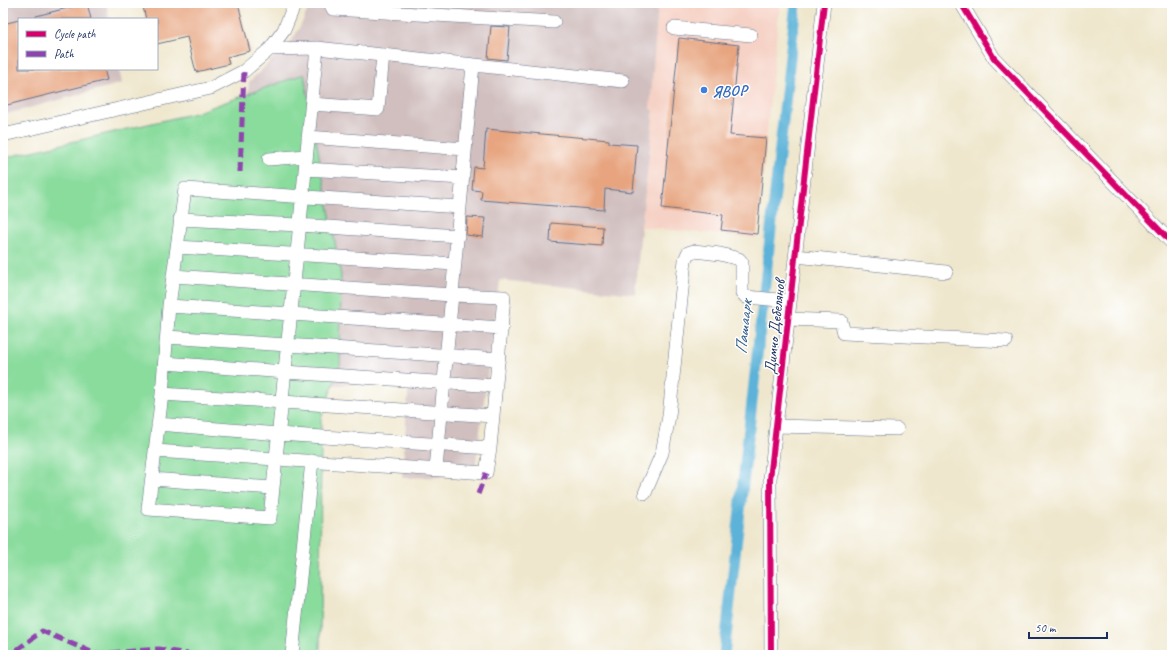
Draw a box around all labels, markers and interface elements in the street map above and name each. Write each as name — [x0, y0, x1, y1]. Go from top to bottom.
legend — [18, 18, 158, 70]
text: Cycle path — [54, 26, 96, 42]
text: Path — [54, 46, 74, 62]
place label: ЯВОР — [712, 81, 749, 101]
marker: ЯВОР — [699, 85, 709, 95]
street label: Димчо Дебелянов — [760, 276, 790, 375]
water label: Пашаарк — [730, 296, 757, 355]
scale bar — [1029, 614, 1107, 640]
text: 50 m — [1035, 620, 1057, 636]

